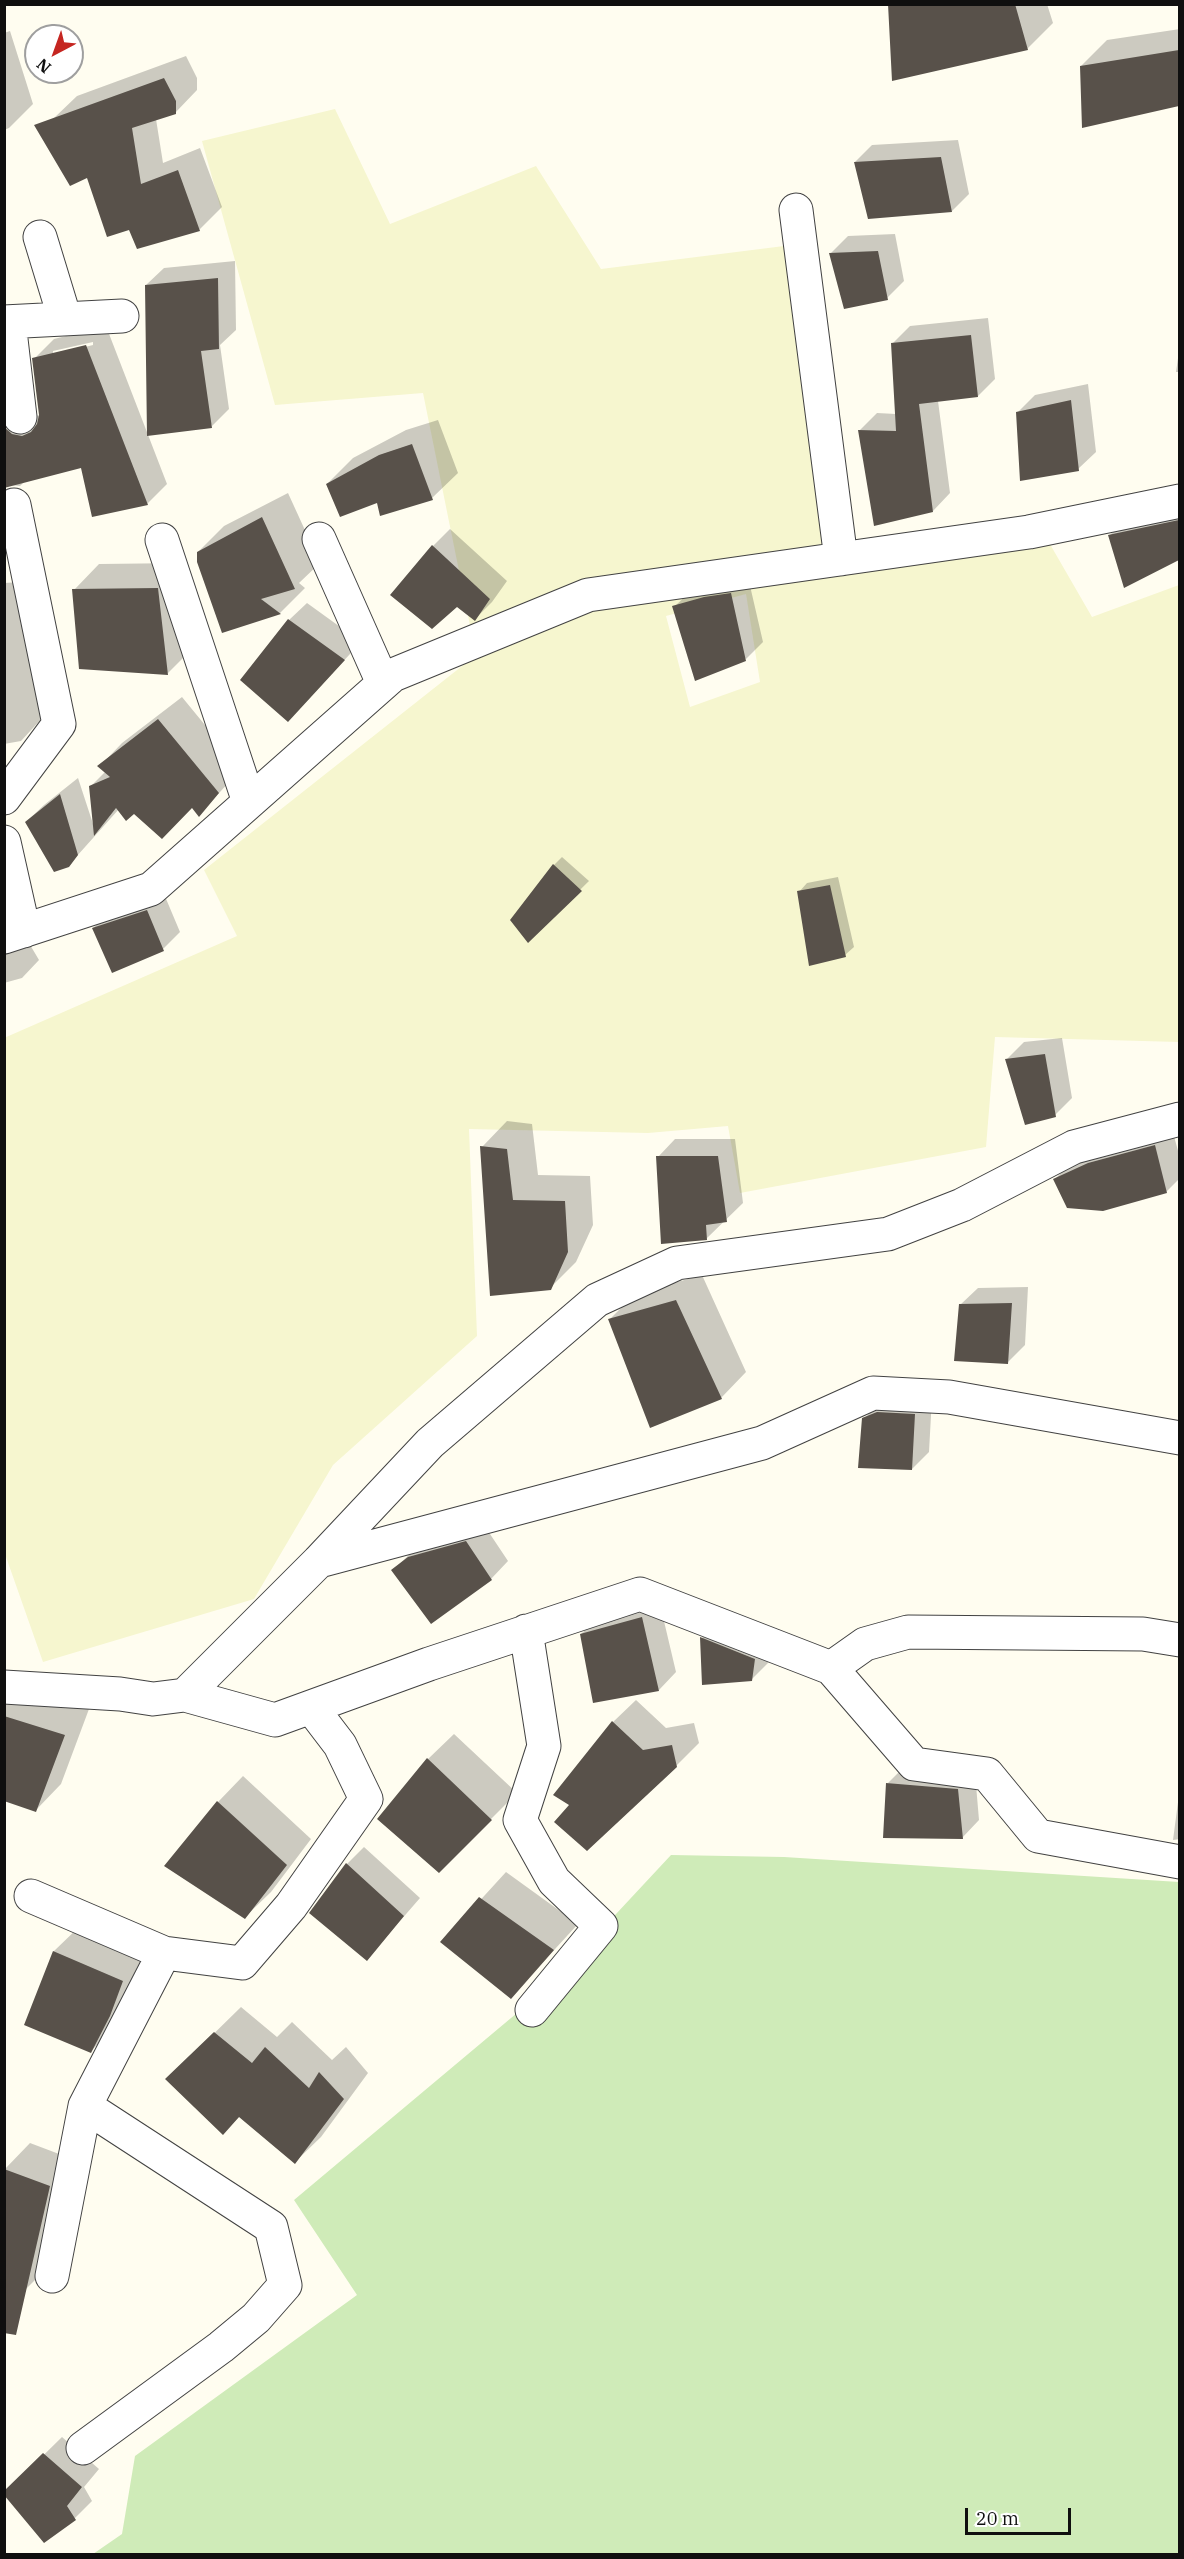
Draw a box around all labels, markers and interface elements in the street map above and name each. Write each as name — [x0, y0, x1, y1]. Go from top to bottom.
north arrow — [24, 24, 84, 84]
text: N — [32, 54, 55, 78]
scale bar — [968, 2496, 1074, 2534]
text: 20 m — [976, 2507, 1019, 2530]

